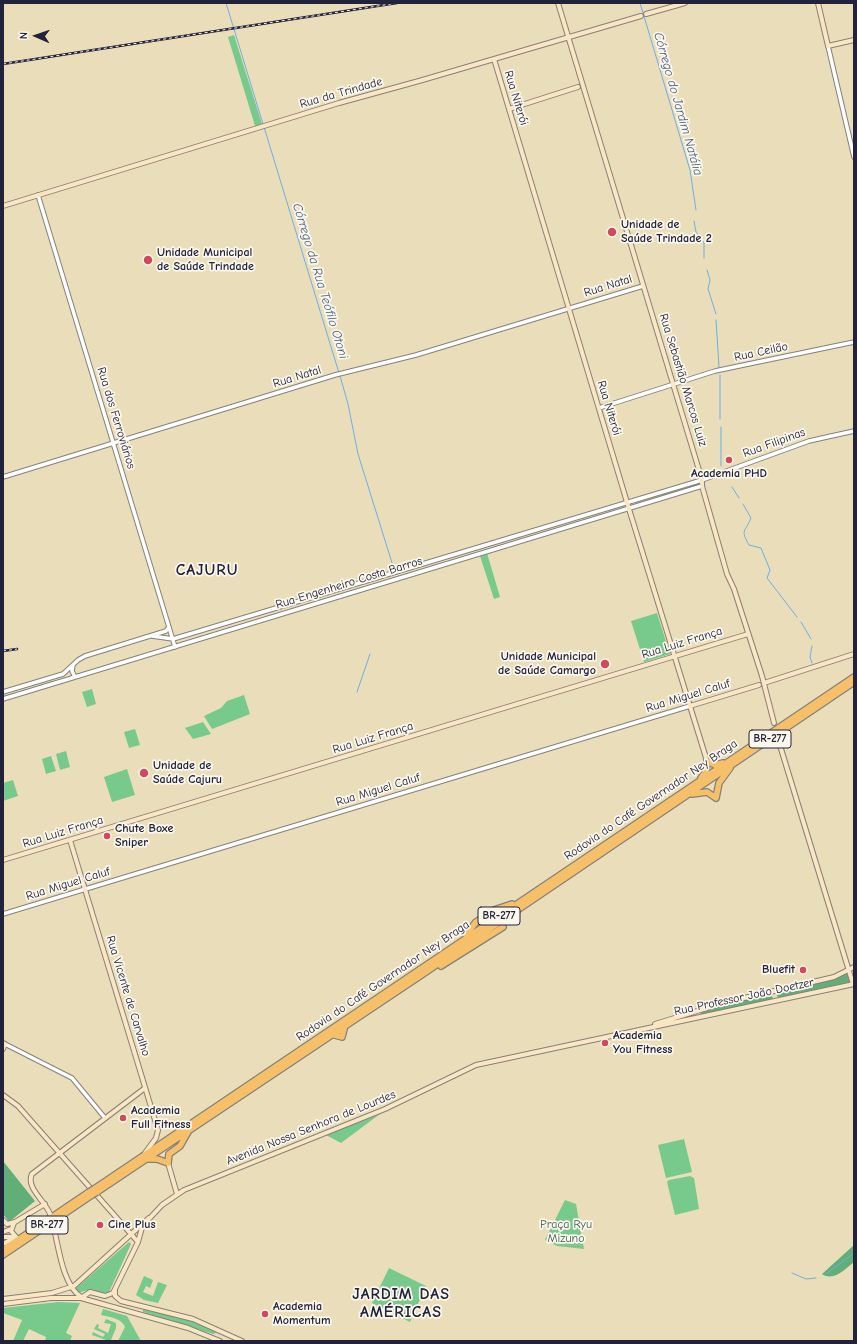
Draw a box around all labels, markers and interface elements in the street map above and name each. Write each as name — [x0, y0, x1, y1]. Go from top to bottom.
north arrow — [16, 16, 56, 56]
water label: Córrego do Jardim Natália — [650, 31, 706, 177]
text: N — [17, 32, 30, 39]
street label: Rua Niterói — [501, 69, 531, 127]
street label: Rua da Trindade — [298, 74, 384, 112]
water label: Córrego da Rua Teófilo Otoni — [289, 201, 351, 361]
place label: Unidade de Saúde Trindade 2 — [621, 218, 712, 246]
marker: Unidade de Saúde Trindade 2 — [606, 226, 618, 238]
place label: Unidade Municipal de Saúde Trindade — [157, 246, 254, 274]
marker: Unidade Municipal de Saúde Trindade — [142, 254, 154, 266]
street label: Rua Natal — [582, 272, 634, 300]
street label: Rua Sebastião Marcos Luiz — [656, 312, 710, 448]
street label: Rua Ceilão — [733, 339, 789, 365]
street label: Rua Natal — [271, 363, 323, 391]
street label: Rua dos Ferroviários — [94, 365, 138, 471]
street label: Rua Niterói — [594, 379, 624, 437]
street label: Rua Filipinas — [741, 425, 807, 461]
marker: Academia PHD — [724, 455, 734, 465]
place label: Academia PHD — [691, 467, 767, 481]
street label: Rua Engenheiro Costa Barros — [274, 554, 424, 612]
district label: CAJURU — [176, 560, 238, 580]
street label: Rua Luiz França — [640, 624, 724, 662]
place label: Unidade Municipal de Saúde Camargo — [498, 650, 596, 678]
marker: Unidade Municipal de Saúde Camargo — [599, 658, 611, 670]
street label: Rua Miguel Caluf — [644, 676, 732, 716]
street label: Rua Luiz França — [331, 719, 415, 757]
road number: BR-277 — [749, 730, 791, 748]
street label: Rodovia do Café Governador Ney Braga — [562, 736, 740, 864]
place label: Unidade de Saúde Cajuru — [153, 759, 222, 787]
marker: Unidade de Saúde Cajuru — [138, 767, 150, 779]
street label: Rua Miguel Caluf — [334, 770, 422, 810]
street label: Rua Luiz França — [21, 813, 105, 851]
place label: Chute Boxe Sniper — [115, 822, 173, 850]
marker: Chute Boxe Sniper — [102, 831, 112, 841]
street label: Rua Miguel Caluf — [24, 864, 112, 904]
road number: BR-277 — [478, 907, 520, 925]
street label: Rodovia do Café Governador Ney Braga — [294, 917, 472, 1045]
street label: Rua Vicente de Carvalho — [103, 934, 153, 1058]
place label: Bluefit — [762, 963, 795, 977]
marker: Bluefit — [798, 965, 808, 975]
street label: Rua Professor João Doetzer — [673, 975, 815, 1019]
place label: Academia You Fitness — [613, 1029, 672, 1057]
marker: Academia You Fitness — [600, 1038, 610, 1048]
street label: Avenida Nossa Senhora de Lourdes — [224, 1087, 398, 1169]
place label: Academia Full Fitness — [131, 1104, 191, 1132]
marker: Academia Full Fitness — [118, 1113, 128, 1123]
road number: BR-277 — [26, 1216, 68, 1234]
place label: Cine Plus — [108, 1218, 156, 1232]
park label: Praça Ryu Mizuno — [540, 1218, 592, 1246]
marker: Cine Plus — [95, 1220, 105, 1230]
district label: JARDIM DAS AMÉRICAS — [352, 1284, 450, 1322]
place label: Academia Momentum — [273, 1300, 331, 1328]
marker: Academia Momentum — [260, 1309, 270, 1319]

